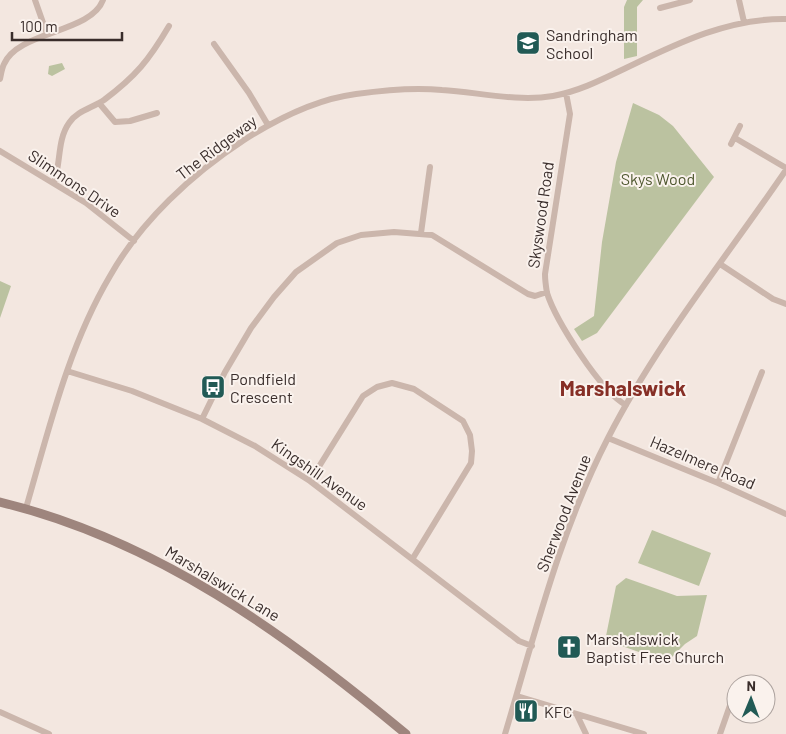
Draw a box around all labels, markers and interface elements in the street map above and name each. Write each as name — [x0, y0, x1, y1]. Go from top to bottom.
scale bar — [12, 10, 122, 42]
text: 100 m — [20, 17, 58, 35]
place label: Sandringham School — [546, 25, 638, 62]
school or university icon: Sandringham School — [515, 30, 541, 56]
street label: The Ridgeway — [172, 110, 260, 183]
street label: Slimmons Drive — [25, 145, 125, 221]
street label: Skyswood Road — [523, 160, 557, 270]
park label: Skys Wood — [621, 169, 695, 188]
place label: Pondfield Crescent — [230, 369, 296, 406]
bus stop icon: Pondfield Crescent — [200, 374, 226, 400]
district label: Marshalswick — [560, 375, 686, 400]
street label: Hazelmere Road — [648, 431, 758, 493]
street label: Kingshill Avenue — [268, 434, 372, 514]
street label: Sherwood Avenue — [532, 452, 594, 574]
street label: Marshalswick Lane — [162, 541, 284, 625]
place label: Marshalswick Baptist Free Church — [586, 629, 724, 666]
church icon: Marshalswick Baptist Free Church — [556, 634, 582, 660]
north arrow — [726, 674, 776, 724]
text: N — [746, 677, 756, 694]
restaurant icon: KFC — [513, 698, 539, 724]
place label: KFC — [544, 702, 573, 721]

